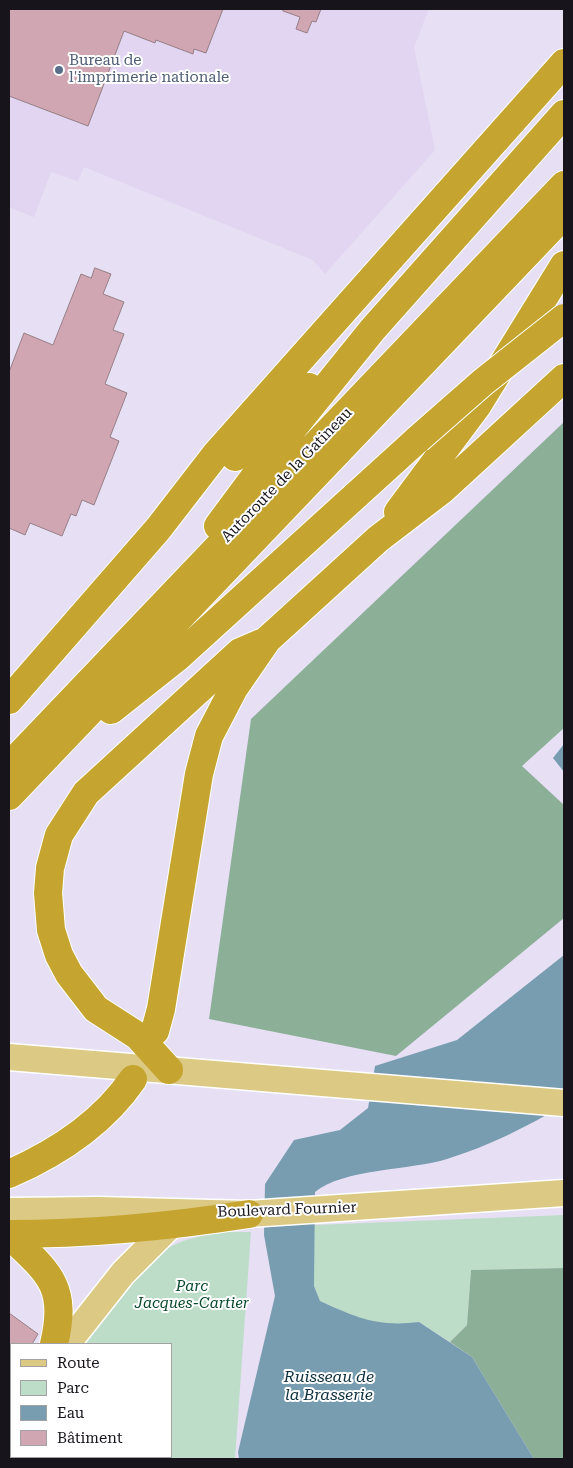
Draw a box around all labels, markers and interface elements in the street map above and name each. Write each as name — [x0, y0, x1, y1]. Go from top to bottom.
place label: Bureau de l'imprimerie nationale — [69, 52, 229, 87]
marker: Bureau de l'imprimerie nationale — [53, 64, 65, 76]
street label: Autoroute de la Gatineau — [218, 404, 356, 546]
street label: Boulevard Fournier — [217, 1199, 357, 1221]
park label: Parc Jacques-Cartier — [135, 1278, 249, 1313]
legend — [10, 1343, 172, 1458]
text: Route — [57, 1354, 99, 1372]
water label: Ruisseau de la Brasserie — [284, 1367, 374, 1405]
text: Parc — [57, 1379, 89, 1397]
text: Eau — [57, 1404, 84, 1422]
text: Bâtiment — [57, 1429, 123, 1447]

